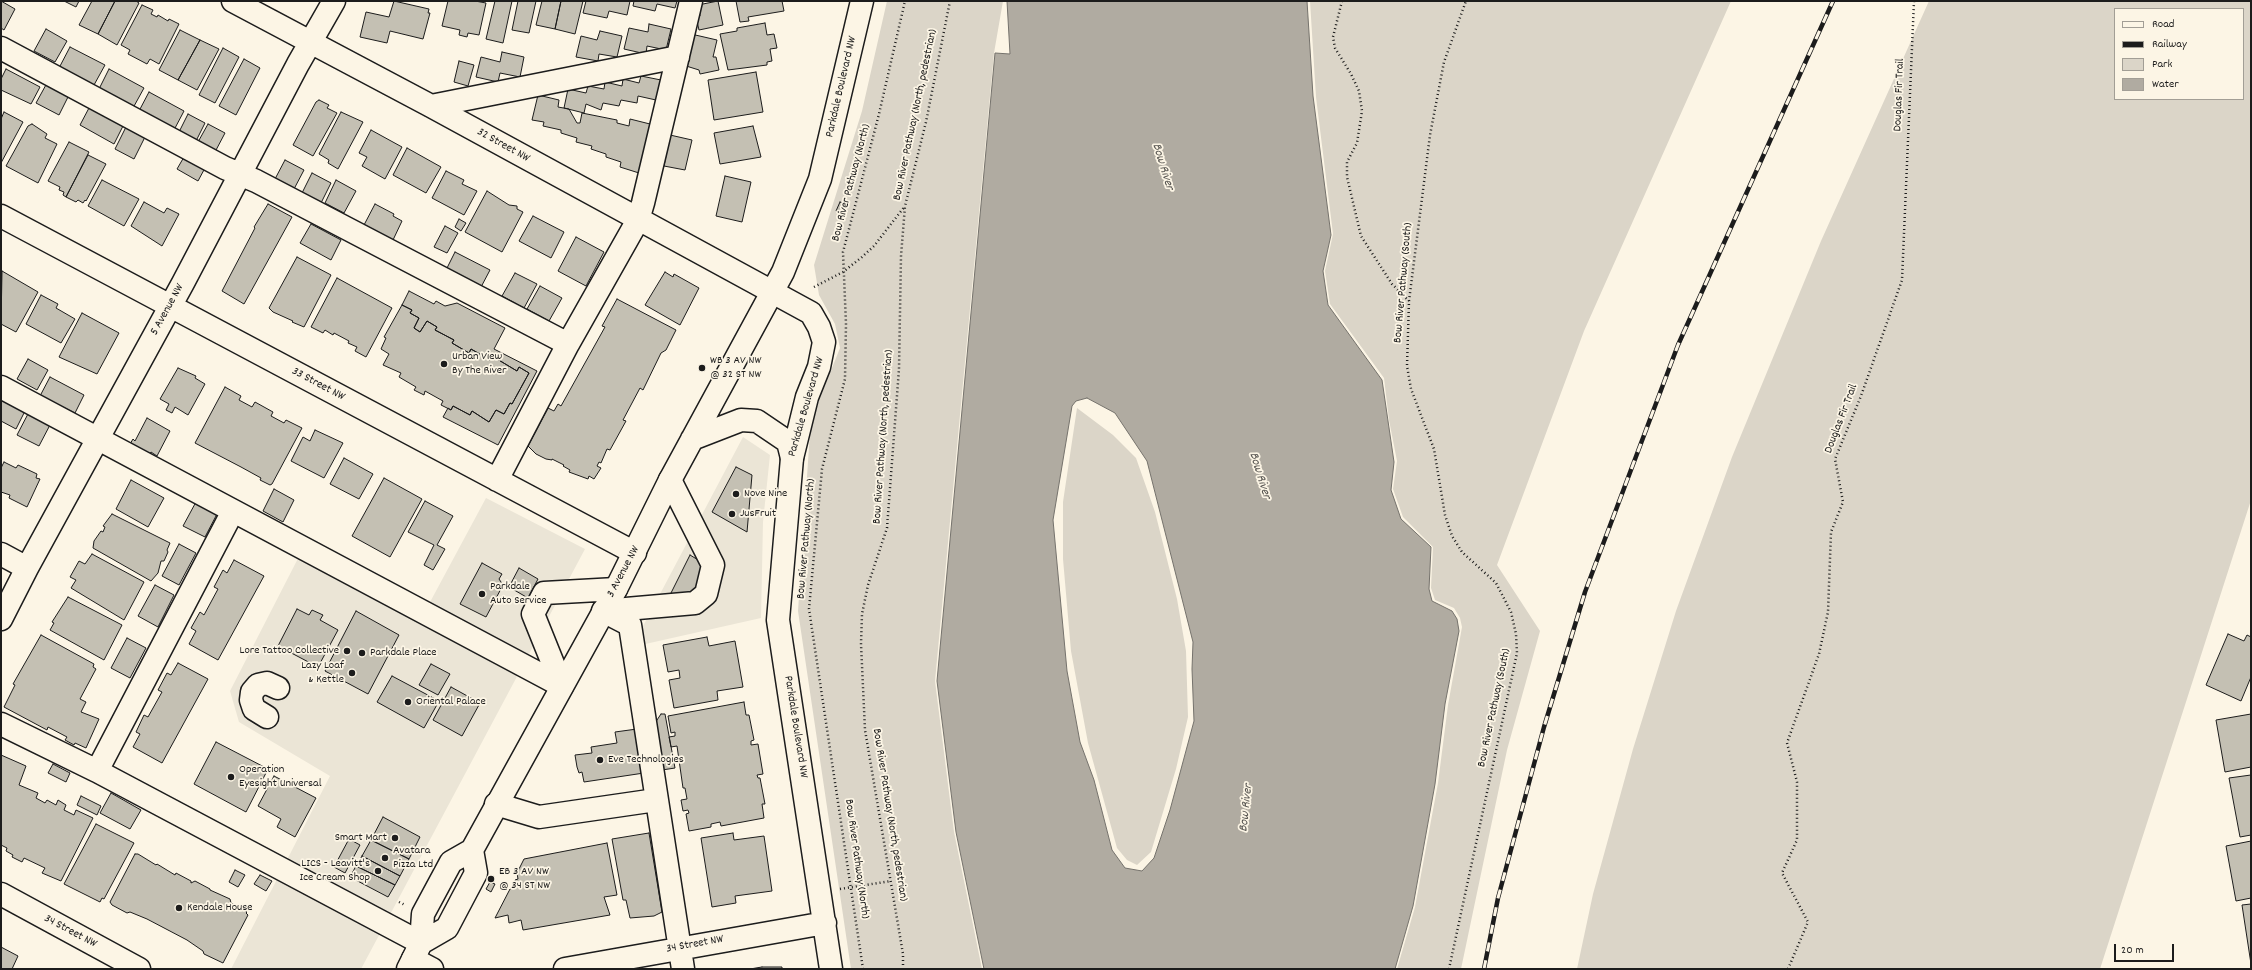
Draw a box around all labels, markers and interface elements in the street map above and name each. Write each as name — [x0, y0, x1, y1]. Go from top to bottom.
legend — [2114, 8, 2244, 100]
text: Road — [2152, 16, 2174, 33]
street label: Bow River Pathway (North, pedestrian) — [891, 28, 941, 202]
street label: Parkdale Boulevard NW — [823, 35, 861, 139]
text: Railway — [2152, 36, 2187, 53]
text: Park — [2152, 56, 2172, 73]
street label: Douglas Fir Trail — [1892, 58, 1908, 132]
text: Water — [2152, 76, 2179, 93]
street label: Bow River Pathway (North) — [829, 123, 875, 243]
street label: 32 Street NW — [474, 126, 532, 166]
water label: Bow River — [1148, 142, 1176, 192]
street label: Bow River Pathway (South) — [1392, 222, 1416, 344]
street label: 5 Avenue NW — [148, 282, 188, 338]
street label: Bow River Pathway (North, pedestrian) — [871, 349, 897, 525]
place label: Urban View By The River — [452, 350, 506, 378]
place label: WB 3 AV NW @ 32 ST NW — [710, 354, 761, 382]
street label: Parkdale Boulevard NW — [786, 355, 828, 459]
marker: Urban View By The River — [439, 359, 449, 369]
marker: WB 3 AV NW @ 32 ST NW — [697, 363, 707, 373]
street label: 33 Street NW — [289, 365, 347, 405]
street label: Douglas Fir Trail — [1822, 382, 1862, 456]
water label: Bow River — [1245, 451, 1273, 501]
street label: Bow River Pathway (North) — [795, 478, 819, 600]
place label: Nove Nine — [744, 487, 787, 501]
marker: Nove Nine — [731, 489, 741, 499]
place label: JusFruit — [740, 507, 776, 521]
marker: JusFruit — [727, 509, 737, 519]
street label: 3 Avenue NW — [604, 544, 644, 600]
place label: Parkdale Auto Service — [490, 580, 547, 608]
marker: Parkdale Auto Service — [477, 589, 487, 599]
place label: Lore Tattoo Collective — [240, 644, 339, 658]
marker: Lore Tattoo Collective — [342, 646, 352, 656]
place label: Parkdale Place — [370, 646, 437, 660]
street label: Bow River Pathway (South) — [1475, 647, 1515, 769]
marker: Parkdale Place — [357, 648, 367, 658]
place label: Lazy Loaf & Kettle — [301, 659, 344, 687]
marker: Lazy Loaf & Kettle — [347, 668, 357, 678]
street label: Parkdale Boulevard NW — [780, 675, 810, 779]
place label: Oriental Palace — [416, 695, 486, 709]
marker: Oriental Palace — [403, 697, 413, 707]
street label: Bow River Pathway (North, pedestrian) — [868, 728, 910, 902]
place label: Eve Technologies — [608, 753, 684, 767]
marker: Eve Technologies — [595, 755, 605, 765]
place label: Operation Eyesight Universal — [239, 763, 322, 791]
marker: Operation Eyesight Universal — [226, 772, 236, 782]
water label: Bow River — [1237, 783, 1257, 833]
street label: Bow River Pathway (North) — [840, 798, 872, 920]
place label: Smart Mart — [335, 831, 387, 845]
marker: Smart Mart — [390, 833, 400, 843]
place label: Avatara Pizza Ltd — [393, 844, 433, 872]
marker: Avatara Pizza Ltd — [380, 853, 390, 863]
place label: LICS - Leavitt's Ice Cream Shop — [299, 857, 370, 885]
place label: EB 3 AV NW @ 34 ST NW — [499, 865, 550, 893]
marker: LICS - Leavitt's Ice Cream Shop — [373, 866, 383, 876]
marker: EB 3 AV NW @ 34 ST NW — [486, 874, 496, 884]
place label: Kendale House — [187, 901, 252, 915]
marker: Kendale House — [174, 903, 184, 913]
street label: 34 Street NW — [41, 912, 99, 952]
street label: 34 Street NW — [665, 933, 725, 957]
scale bar — [2116, 936, 2176, 962]
text: 20 m — [2121, 942, 2144, 959]

